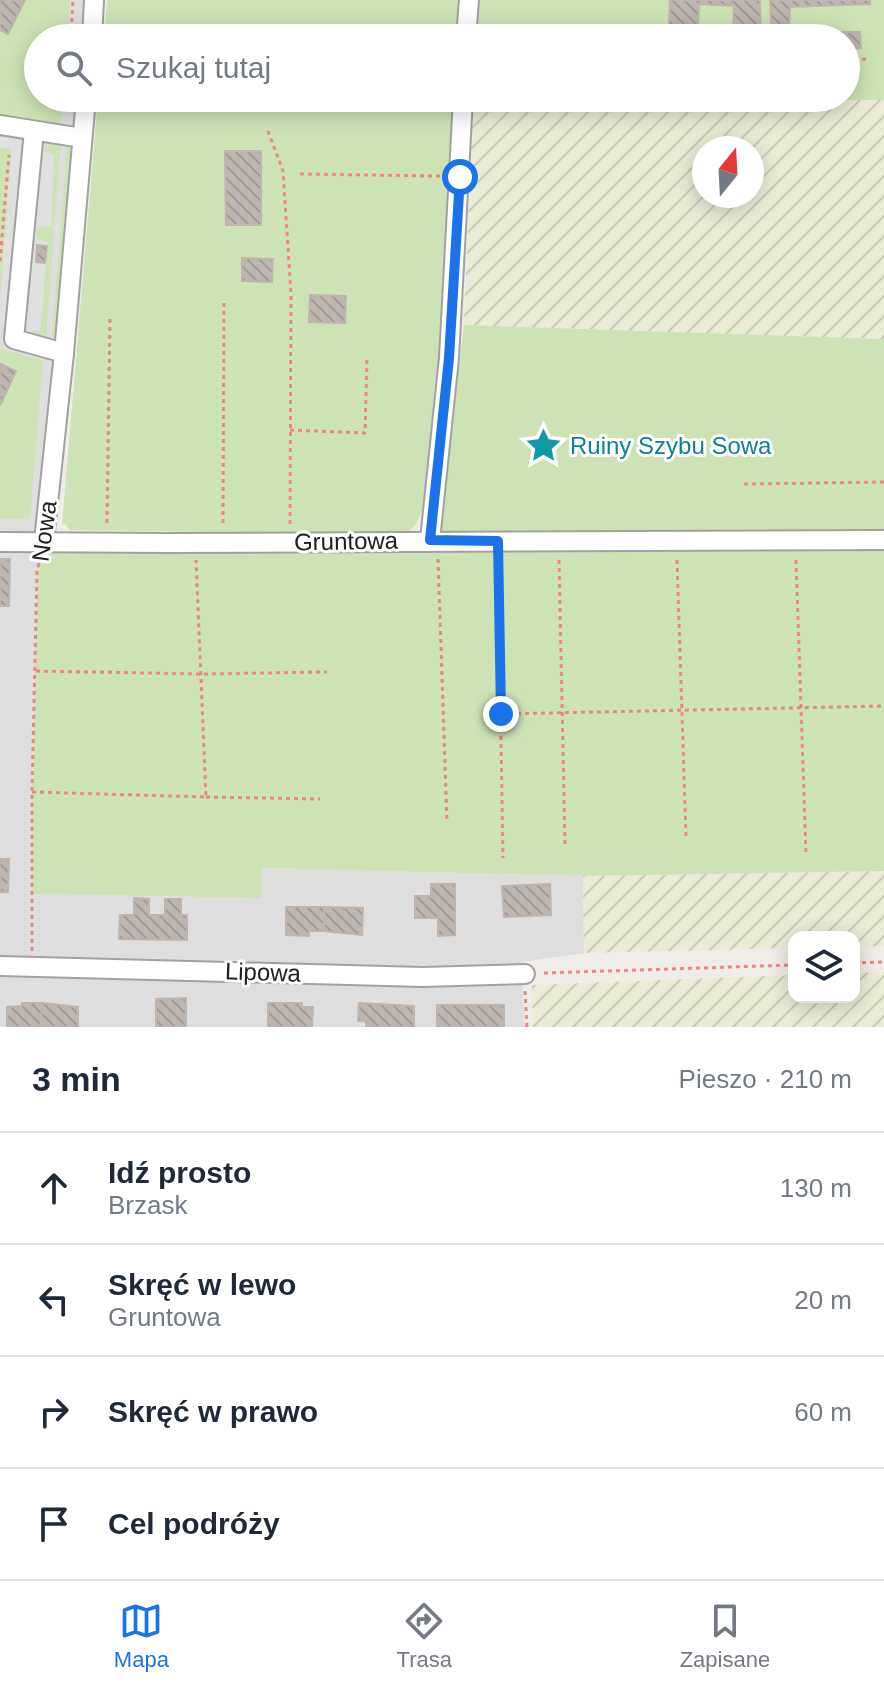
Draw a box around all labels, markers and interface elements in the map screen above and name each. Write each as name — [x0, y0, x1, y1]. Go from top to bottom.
search box — [24, 24, 860, 112]
icon: search — [52, 46, 96, 90]
text: Szukaj tutaj — [116, 51, 271, 84]
north arrow — [692, 136, 764, 208]
route start — [442, 159, 478, 195]
place icon: Ruiny Szybu Sowa — [525, 426, 563, 464]
place label: Ruiny Szybu Sowa — [570, 432, 772, 459]
street label: Nowa — [26, 498, 62, 563]
street label: Gruntowa — [294, 527, 399, 555]
route end — [483, 696, 519, 732]
map controls — [788, 931, 860, 1003]
button: layers — [788, 931, 860, 1003]
street label: Lipowa — [225, 957, 302, 987]
text: 3 min — [32, 1060, 121, 1098]
text: Pieszo · 210 m — [679, 1064, 852, 1094]
text: Idź prosto — [108, 1156, 251, 1189]
icon: ahead — [32, 1166, 76, 1210]
text: 130 m — [780, 1173, 852, 1203]
text: Brzask — [108, 1190, 187, 1220]
text: Skręć w lewo — [108, 1268, 296, 1301]
icon: left — [32, 1278, 76, 1322]
text: 20 m — [794, 1285, 852, 1315]
text: Gruntowa — [108, 1302, 221, 1332]
icon: right — [32, 1390, 76, 1434]
text: Skręć w prawo — [108, 1395, 318, 1428]
text: 60 m — [794, 1397, 852, 1427]
icon: arrive — [32, 1502, 76, 1546]
text: Cel podróży — [108, 1507, 280, 1540]
tab: Mapa — [114, 1599, 169, 1673]
tab: Trasa — [397, 1599, 452, 1673]
tab: Zapisane — [680, 1599, 770, 1673]

